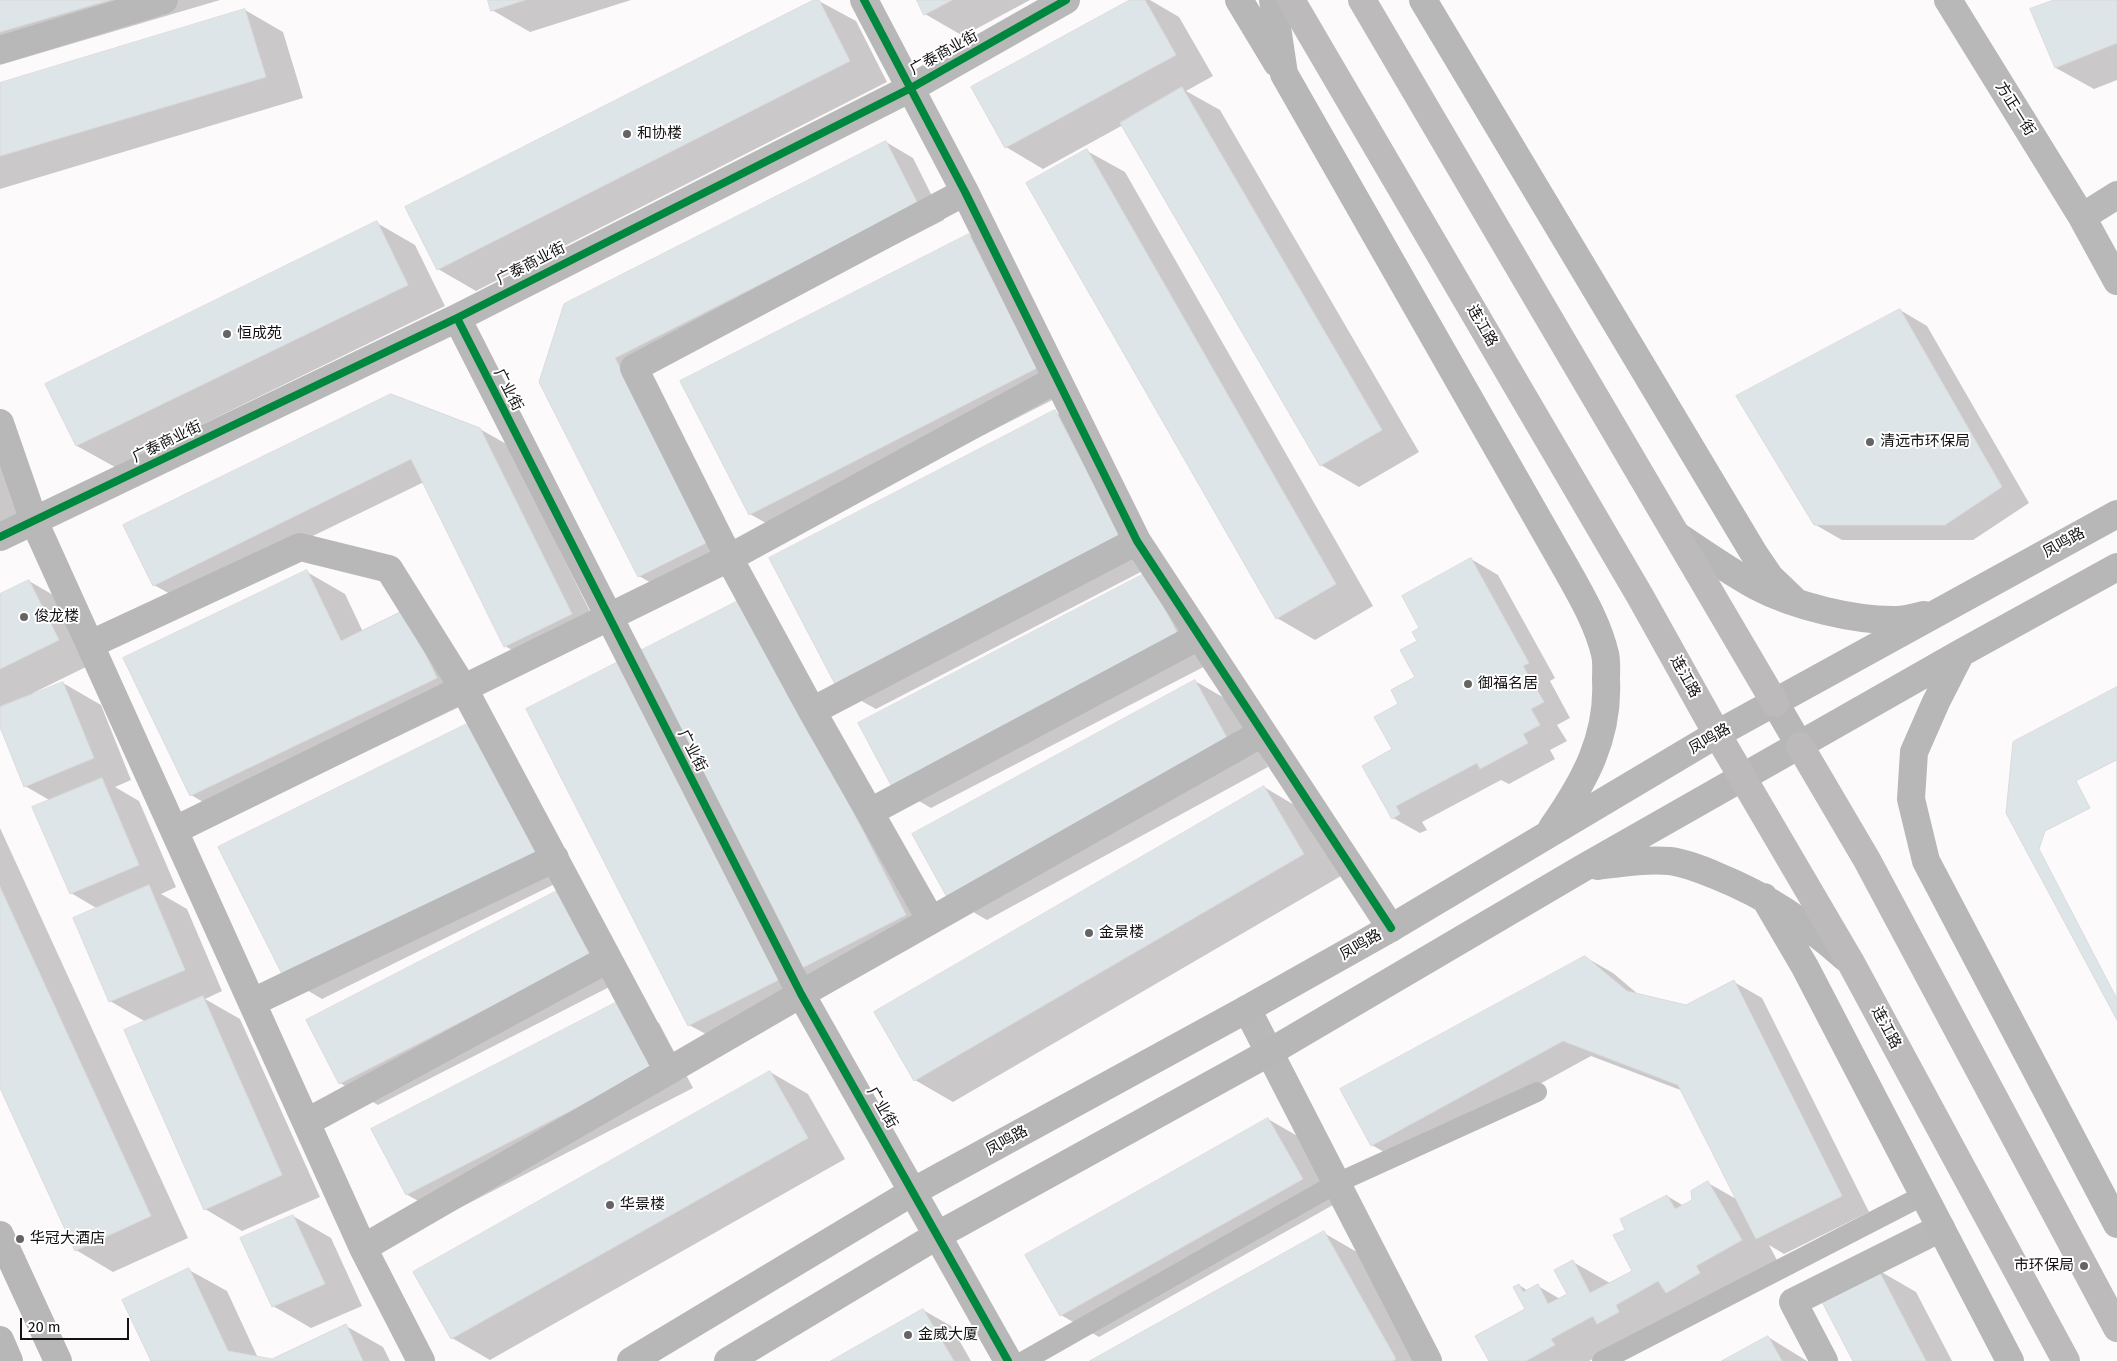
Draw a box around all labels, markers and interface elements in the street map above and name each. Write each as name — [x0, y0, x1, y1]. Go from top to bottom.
street label: 广泰商业街 — [907, 27, 981, 79]
street label: 方正一街 — [1991, 79, 2039, 139]
place label: 和协楼 — [637, 125, 682, 143]
marker: 和协楼 — [621, 128, 633, 140]
street label: 广泰商业街 — [494, 239, 568, 289]
street label: 连江路 — [1463, 302, 1501, 350]
place label: 恒成苑 — [237, 325, 282, 343]
marker: 恒成苑 — [221, 328, 233, 340]
street label: 广业街 — [490, 366, 526, 414]
street label: 广泰商业街 — [129, 417, 205, 467]
place label: 清远市环保局 — [1880, 433, 1970, 451]
marker: 清远市环保局 — [1864, 436, 1876, 448]
street label: 凤鸣路 — [2040, 524, 2088, 562]
place label: 俊龙楼 — [34, 608, 79, 626]
marker: 俊龙楼 — [18, 611, 30, 623]
street label: 连江路 — [1666, 653, 1704, 701]
place label: 御福名居 — [1478, 675, 1538, 693]
marker: 御福名居 — [1462, 678, 1474, 690]
street label: 凤鸣路 — [1686, 720, 1734, 758]
street label: 广业街 — [674, 727, 710, 775]
place label: 金景楼 — [1099, 924, 1144, 942]
street label: 凤鸣路 — [1337, 926, 1385, 964]
marker: 金景楼 — [1083, 927, 1095, 939]
street label: 连江路 — [1867, 1004, 1905, 1052]
street label: 广业街 — [863, 1084, 901, 1132]
street label: 凤鸣路 — [983, 1122, 1031, 1160]
place label: 华景楼 — [620, 1196, 665, 1214]
marker: 华景楼 — [604, 1199, 616, 1211]
place label: 华冠大酒店 — [30, 1230, 105, 1248]
marker: 华冠大酒店 — [14, 1233, 26, 1245]
place label: 市环保局 — [2014, 1257, 2074, 1275]
marker: 市环保局 — [2078, 1260, 2090, 1272]
scale bar — [22, 1308, 131, 1340]
text: 20 m — [28, 1318, 61, 1336]
place label: 金威大厦 — [918, 1326, 978, 1344]
marker: 金威大厦 — [902, 1329, 914, 1341]

